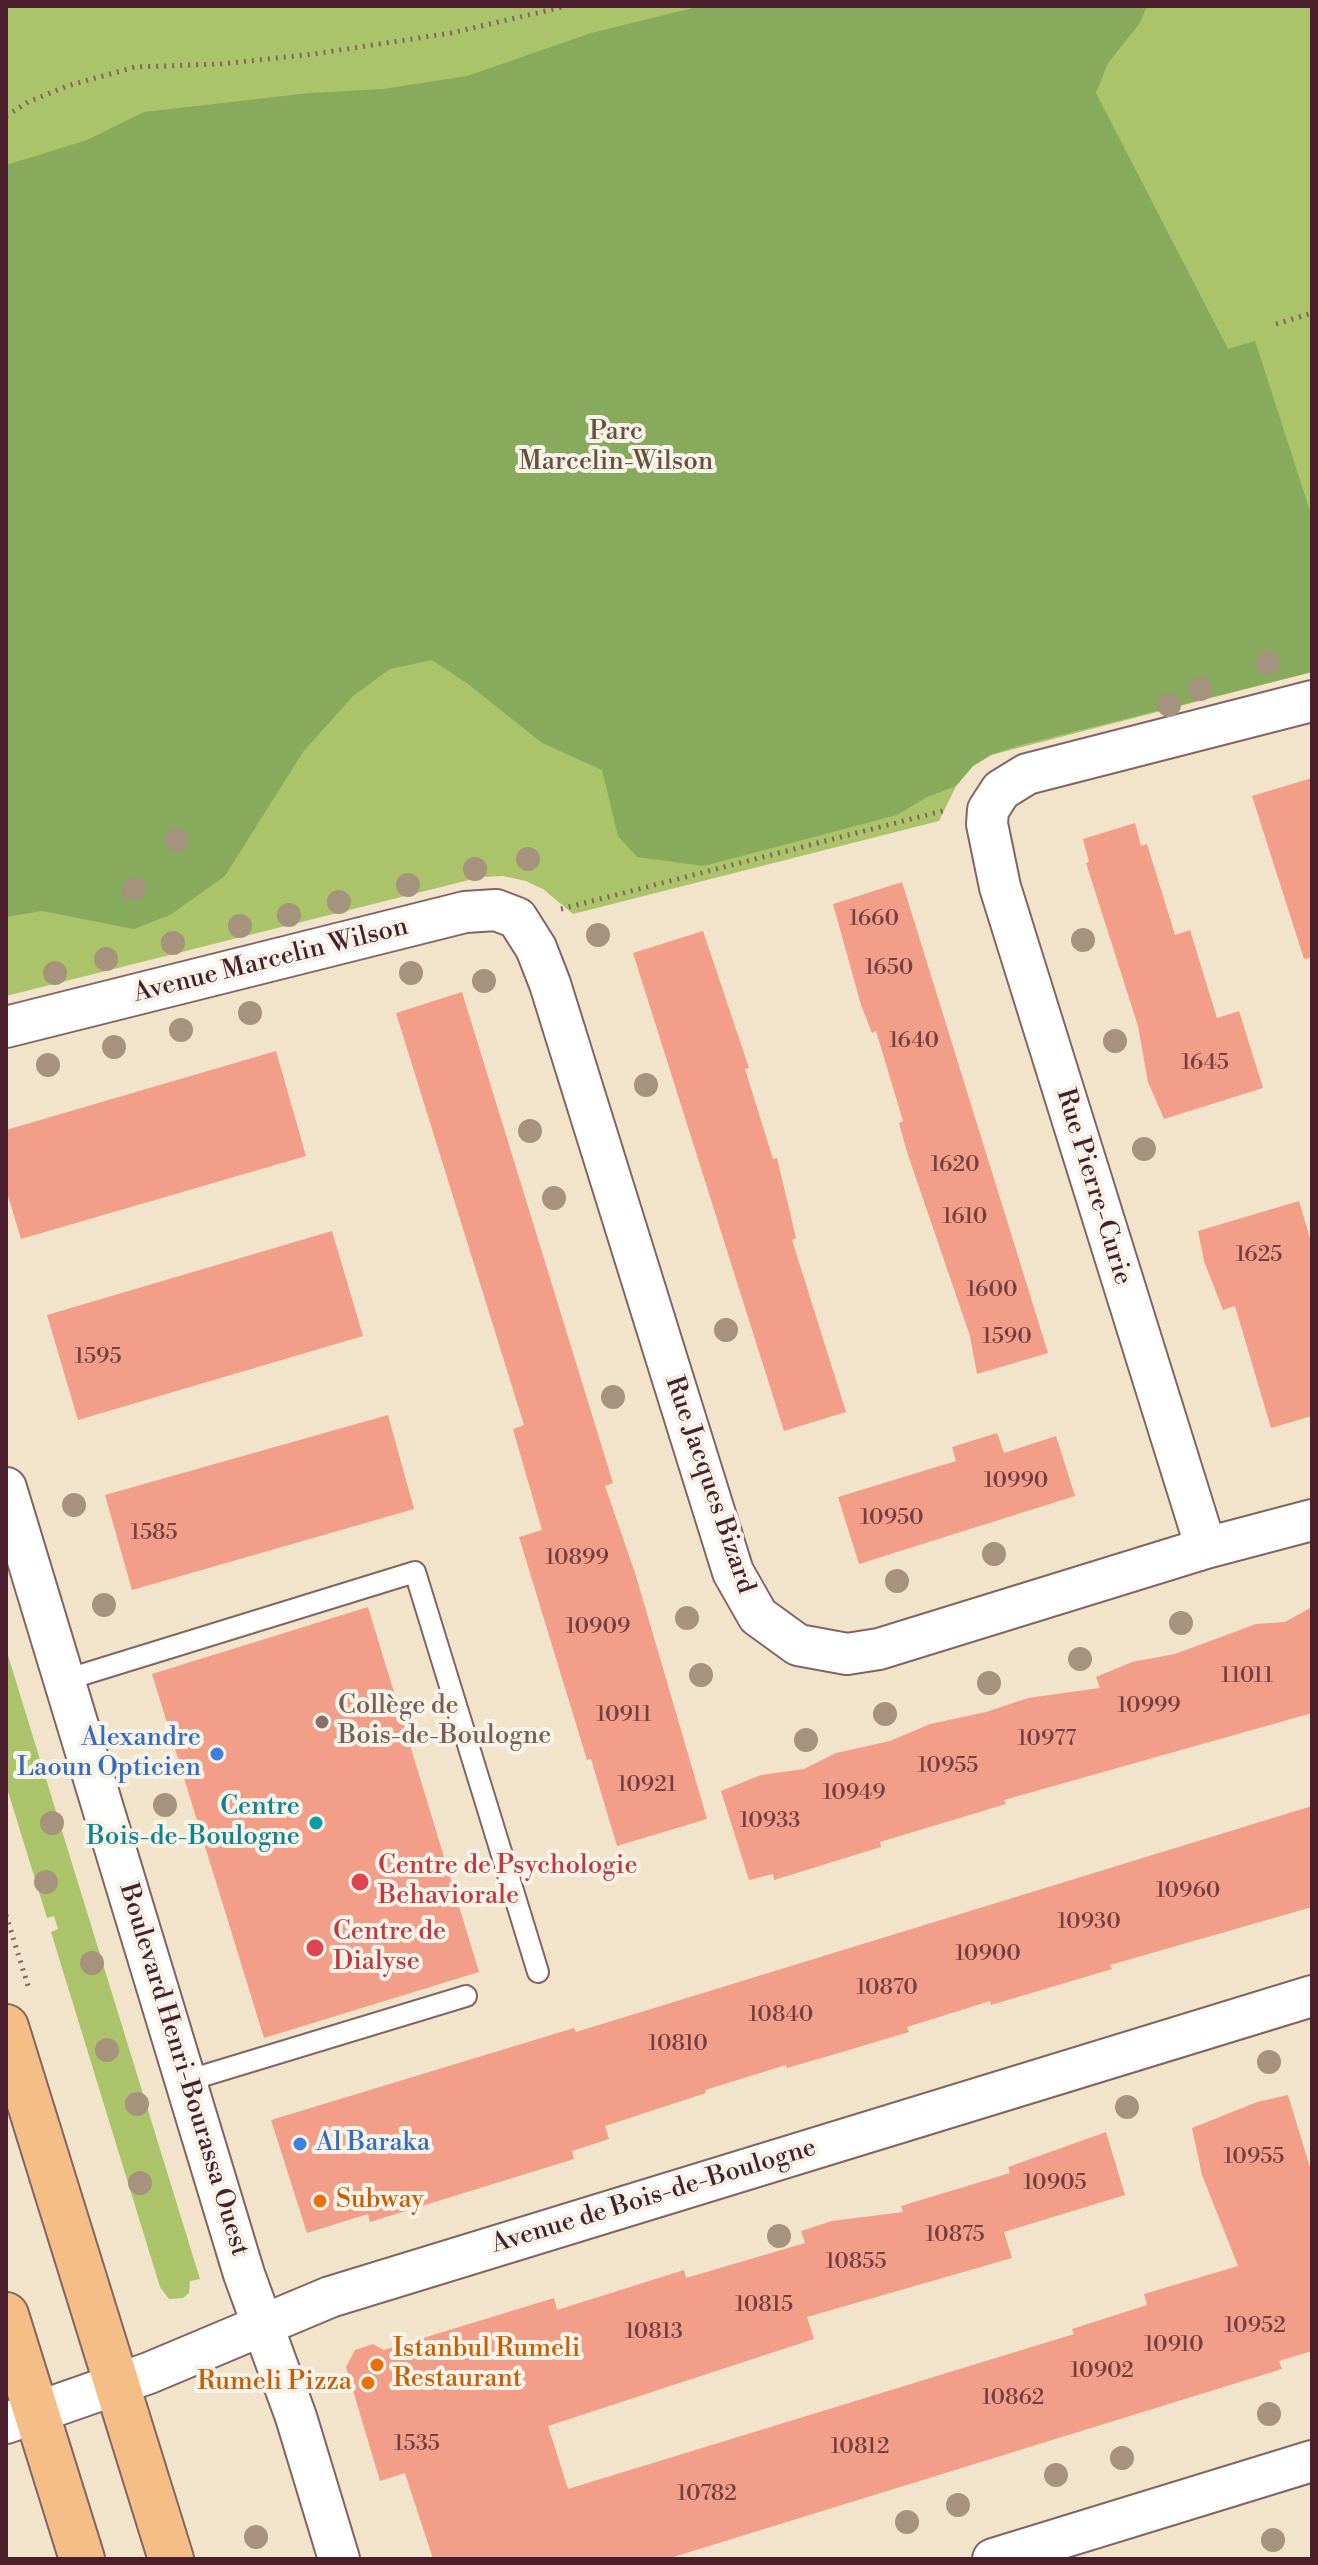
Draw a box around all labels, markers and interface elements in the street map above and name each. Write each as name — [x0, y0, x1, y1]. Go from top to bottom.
park label: Parc Marcelin-Wilson — [519, 417, 713, 478]
house number: 1660 — [849, 907, 899, 933]
street label: Avenue Marcelin Wilson — [130, 912, 412, 1010]
house number: 1650 — [865, 956, 913, 982]
house number: 1640 — [889, 1029, 939, 1055]
house number: 1645 — [1181, 1051, 1229, 1077]
street label: Rue Pierre-Curie — [1048, 1085, 1138, 1289]
house number: 1620 — [930, 1153, 980, 1179]
house number: 1610 — [943, 1205, 987, 1231]
house number: 1625 — [1236, 1243, 1282, 1269]
house number: 1600 — [966, 1278, 1018, 1304]
house number: 1590 — [982, 1325, 1032, 1351]
house number: 1595 — [74, 1345, 122, 1371]
street label: Rue Jacques Bizard — [657, 1372, 761, 1598]
house number: 10990 — [984, 1469, 1048, 1495]
house number: 10950 — [860, 1506, 924, 1532]
house number: 1585 — [130, 1521, 178, 1547]
house number: 10899 — [545, 1546, 609, 1572]
house number: 10909 — [566, 1615, 630, 1641]
house number: 11011 — [1221, 1664, 1273, 1690]
place label: Collège de Bois-de-Boulogne — [338, 1691, 551, 1752]
house number: 10999 — [1117, 1694, 1181, 1720]
house number: 10911 — [596, 1703, 652, 1729]
marker: Collège de Bois-de-Boulogne — [313, 1713, 331, 1731]
place label: Alexandre Laoun Opticien — [17, 1723, 201, 1784]
house number: 10977 — [1018, 1727, 1076, 1753]
marker: Alexandre Laoun Opticien — [208, 1745, 226, 1763]
house number: 10955 — [918, 1754, 978, 1780]
house number: 10921 — [618, 1773, 676, 1799]
house number: 10949 — [822, 1781, 886, 1807]
place label: Centre Bois-de-Boulogne — [87, 1792, 300, 1854]
house number: 10933 — [740, 1809, 800, 1835]
marker: Centre Bois-de-Boulogne — [307, 1814, 325, 1832]
place label: Centre de Psychologie Behaviorale — [378, 1851, 638, 1912]
marker: Centre de Psychologie Behaviorale — [349, 1871, 371, 1893]
house number: 10960 — [1156, 1879, 1220, 1905]
street label: Boulevard Henri-Bourassa Ouest — [111, 1880, 255, 2260]
house number: 10930 — [1057, 1910, 1121, 1936]
place label: Centre de Dialyse — [333, 1917, 446, 1978]
marker: Centre de Dialyse — [304, 1937, 326, 1959]
house number: 10900 — [955, 1942, 1021, 1968]
house number: 10870 — [856, 1976, 918, 2002]
house number: 10840 — [749, 2003, 813, 2029]
house number: 10810 — [648, 2032, 708, 2058]
place label: Al Baraka — [316, 2128, 430, 2160]
street label: Avenue de Bois-de-Boulogne — [488, 2133, 820, 2261]
marker: Al Baraka — [291, 2135, 309, 2153]
house number: 10955 — [1224, 2145, 1284, 2171]
house number: 10905 — [1023, 2171, 1087, 2197]
place label: Subway — [336, 2185, 424, 2217]
marker: Subway — [311, 2192, 329, 2210]
house number: 10875 — [925, 2223, 985, 2249]
house number: 10855 — [825, 2250, 887, 2276]
house number: 10815 — [735, 2293, 793, 2319]
house number: 10952 — [1224, 2314, 1286, 2340]
house number: 10813 — [625, 2320, 683, 2346]
house number: 10910 — [1144, 2333, 1204, 2359]
place label: Istanbul Rumeli Restaurant — [393, 2334, 580, 2396]
marker: Istanbul Rumeli Restaurant — [368, 2356, 386, 2374]
house number: 10902 — [1070, 2359, 1134, 2385]
place label: Rumeli Pizza — [197, 2367, 352, 2399]
marker: Rumeli Pizza — [359, 2374, 377, 2392]
house number: 10862 — [982, 2386, 1044, 2412]
house number: 1535 — [394, 2432, 440, 2458]
house number: 10812 — [831, 2435, 889, 2461]
house number: 10782 — [677, 2482, 737, 2508]

